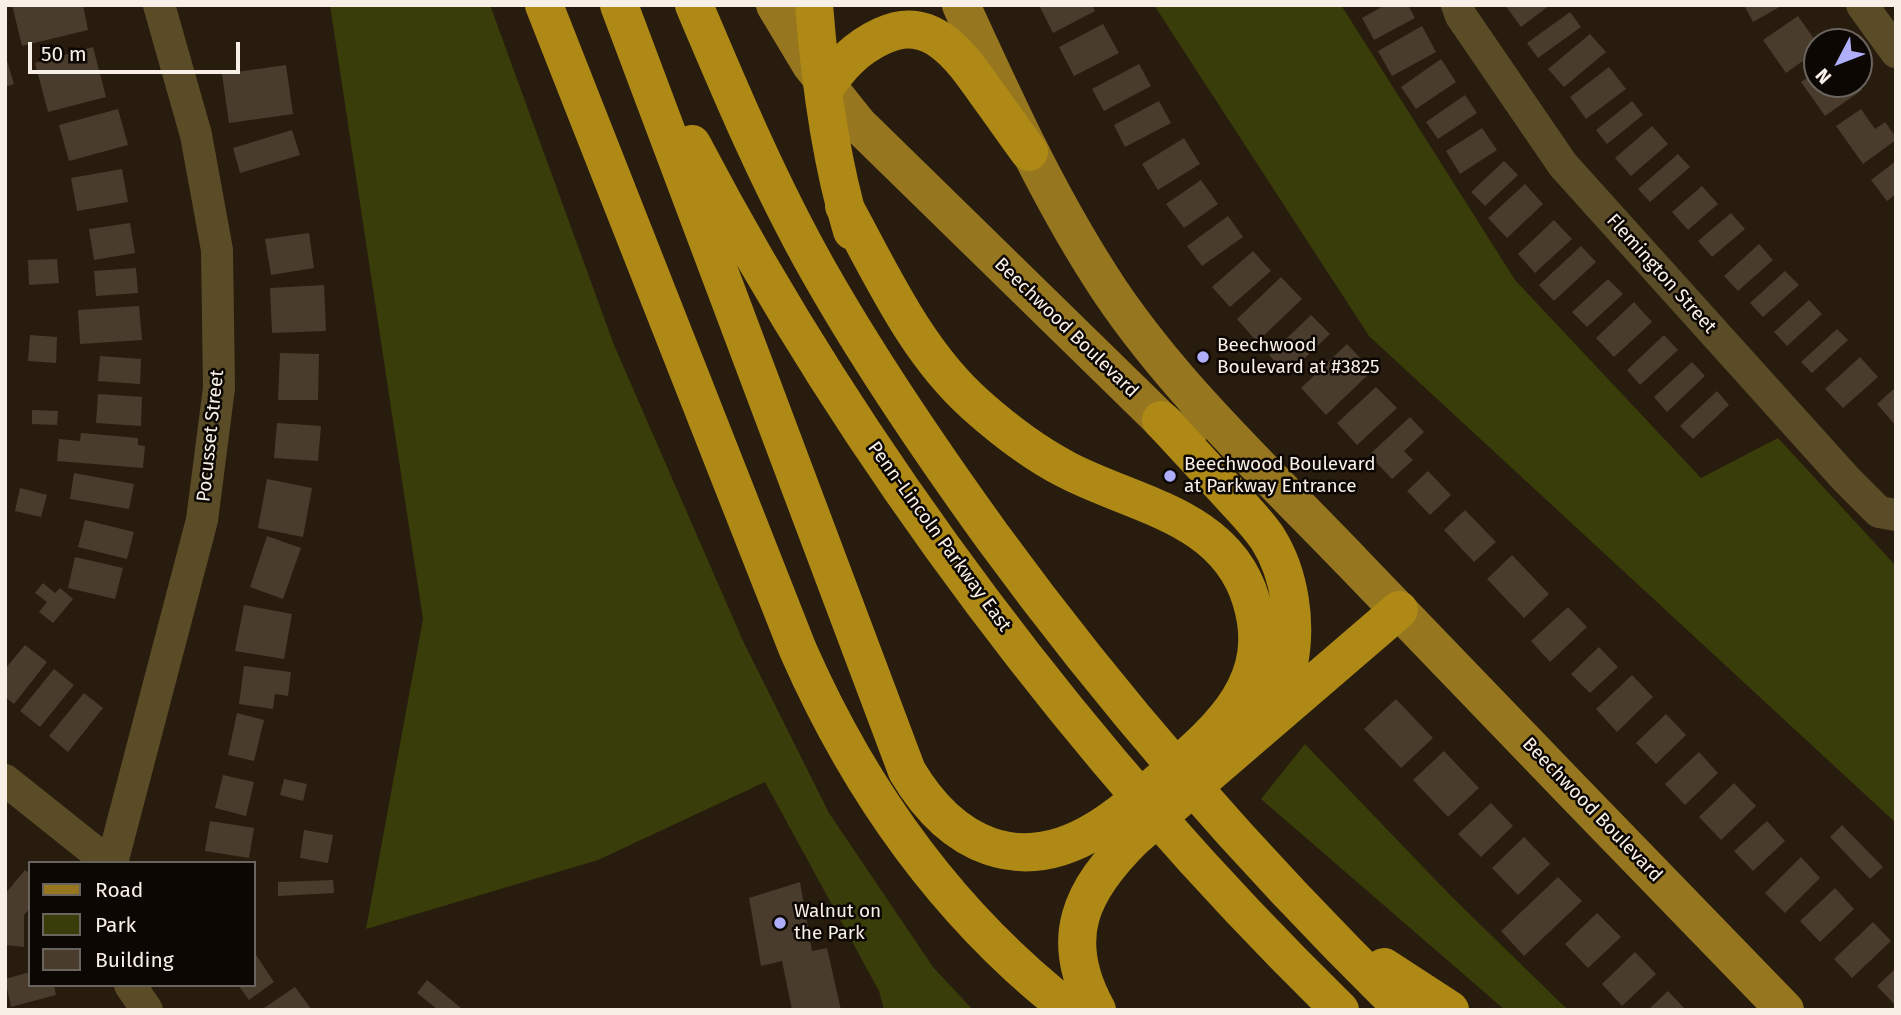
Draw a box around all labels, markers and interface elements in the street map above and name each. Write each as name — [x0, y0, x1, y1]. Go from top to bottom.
scale bar — [32, 28, 243, 72]
north arrow — [1803, 28, 1873, 98]
text: 50 m — [41, 41, 87, 67]
text: N — [1811, 64, 1836, 88]
street label: Flemington Street — [1601, 210, 1721, 338]
street label: Beechwood Boulevard — [989, 253, 1143, 403]
place label: Beechwood Boulevard at #3825 — [1217, 335, 1380, 379]
marker: Beechwood Boulevard at #3825 — [1195, 349, 1211, 365]
street label: Pocusset Street — [193, 369, 229, 503]
street label: Penn-Lincoln Parkway East — [862, 438, 1016, 636]
place label: Beechwood Boulevard at Parkway Entrance — [1184, 454, 1376, 498]
marker: Beechwood Boulevard at Parkway Entrance — [1162, 468, 1178, 484]
street label: Beechwood Boulevard — [1517, 733, 1667, 887]
legend — [28, 861, 256, 987]
text: Road — [95, 877, 143, 903]
place label: Walnut on the Park — [794, 901, 881, 945]
text: Park — [95, 912, 136, 938]
marker: Walnut on the Park — [772, 915, 788, 931]
text: Building — [95, 947, 174, 973]

